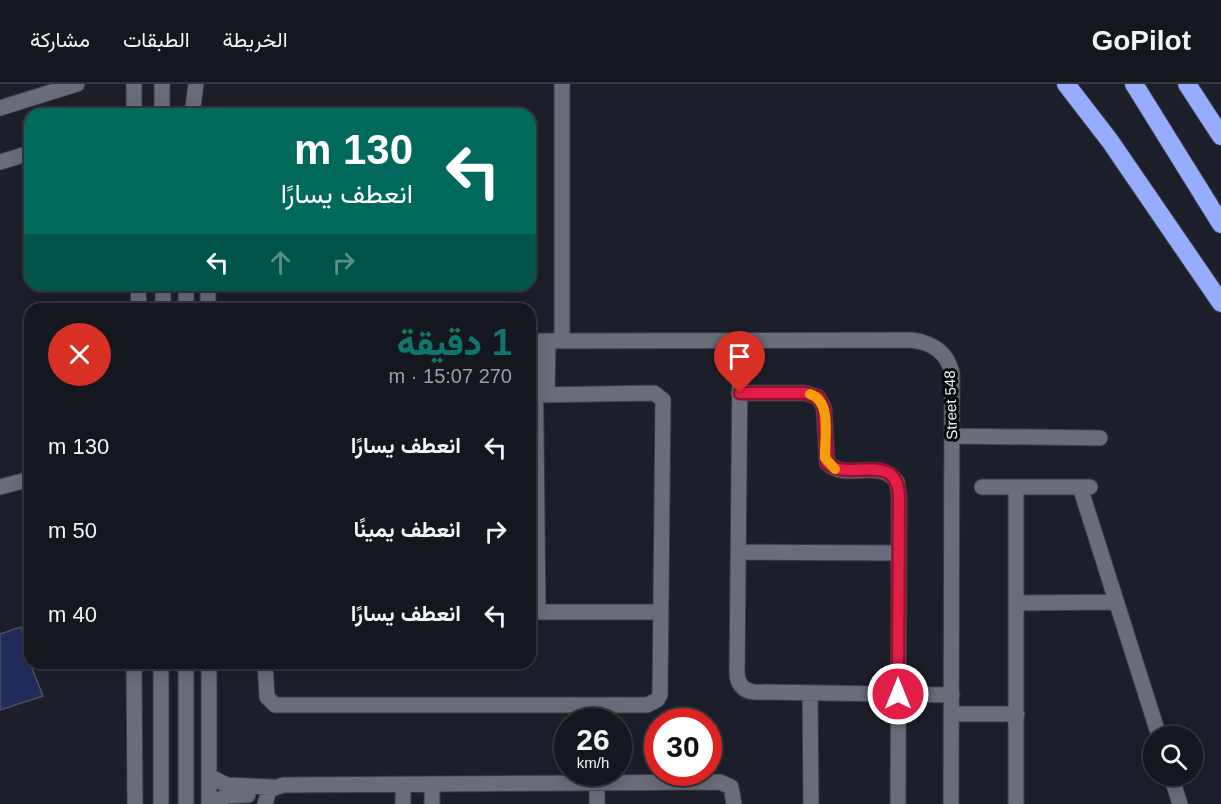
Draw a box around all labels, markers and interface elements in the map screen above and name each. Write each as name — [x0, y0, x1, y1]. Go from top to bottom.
text: GoPilot — [1091, 25, 1191, 56]
text: مشاركة — [30, 28, 90, 51]
text: الطبقات — [123, 28, 190, 51]
text: الخريطة — [223, 28, 288, 51]
text: 130 m — [294, 126, 413, 173]
icon: left — [434, 132, 512, 210]
text: انعطف يسارًا — [281, 179, 413, 209]
icon: left — [201, 246, 234, 279]
icon: ahead — [264, 246, 297, 279]
icon: right — [327, 246, 360, 279]
text: 1 دقيقة — [397, 322, 512, 363]
button: close — [48, 323, 111, 386]
pin — [714, 331, 765, 393]
icon: arrive — [723, 340, 756, 373]
text: 270 m · 15:07 — [389, 365, 512, 387]
street label: Street 548 — [941, 370, 960, 440]
icon: left — [479, 431, 512, 464]
text: انعطف يسارًا — [351, 433, 461, 458]
text: 130 m — [48, 434, 109, 459]
icon: right — [479, 515, 512, 548]
text: انعطف يمينًا — [353, 517, 461, 542]
text: 50 m — [48, 518, 97, 543]
icon: left — [479, 599, 512, 632]
text: انعطف يسارًا — [351, 601, 461, 626]
text: 40 m — [48, 602, 97, 627]
position arrow — [866, 662, 930, 726]
speed limit sign: 30 — [644, 708, 722, 786]
text: 26 — [576, 723, 610, 756]
map controls — [1143, 726, 1203, 786]
button: search — [1143, 726, 1203, 786]
text: km/h — [577, 754, 609, 771]

